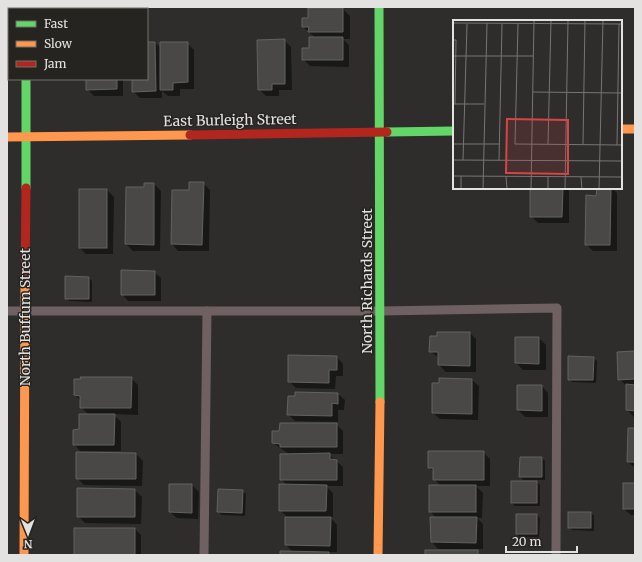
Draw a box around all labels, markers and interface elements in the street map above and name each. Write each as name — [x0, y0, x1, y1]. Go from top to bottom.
legend — [8, 8, 148, 80]
text: Fast — [44, 16, 68, 31]
inset map — [453, 20, 622, 189]
text: Slow — [44, 36, 73, 51]
text: Jam — [43, 56, 67, 71]
street label: East Burleigh Street — [163, 110, 297, 130]
street label: North Richards Street — [358, 208, 376, 354]
street label: North Buffum Street — [16, 248, 34, 386]
north arrow — [8, 514, 48, 554]
scale bar — [506, 528, 577, 554]
text: 20 m — [512, 534, 541, 549]
text: N — [23, 537, 33, 551]

